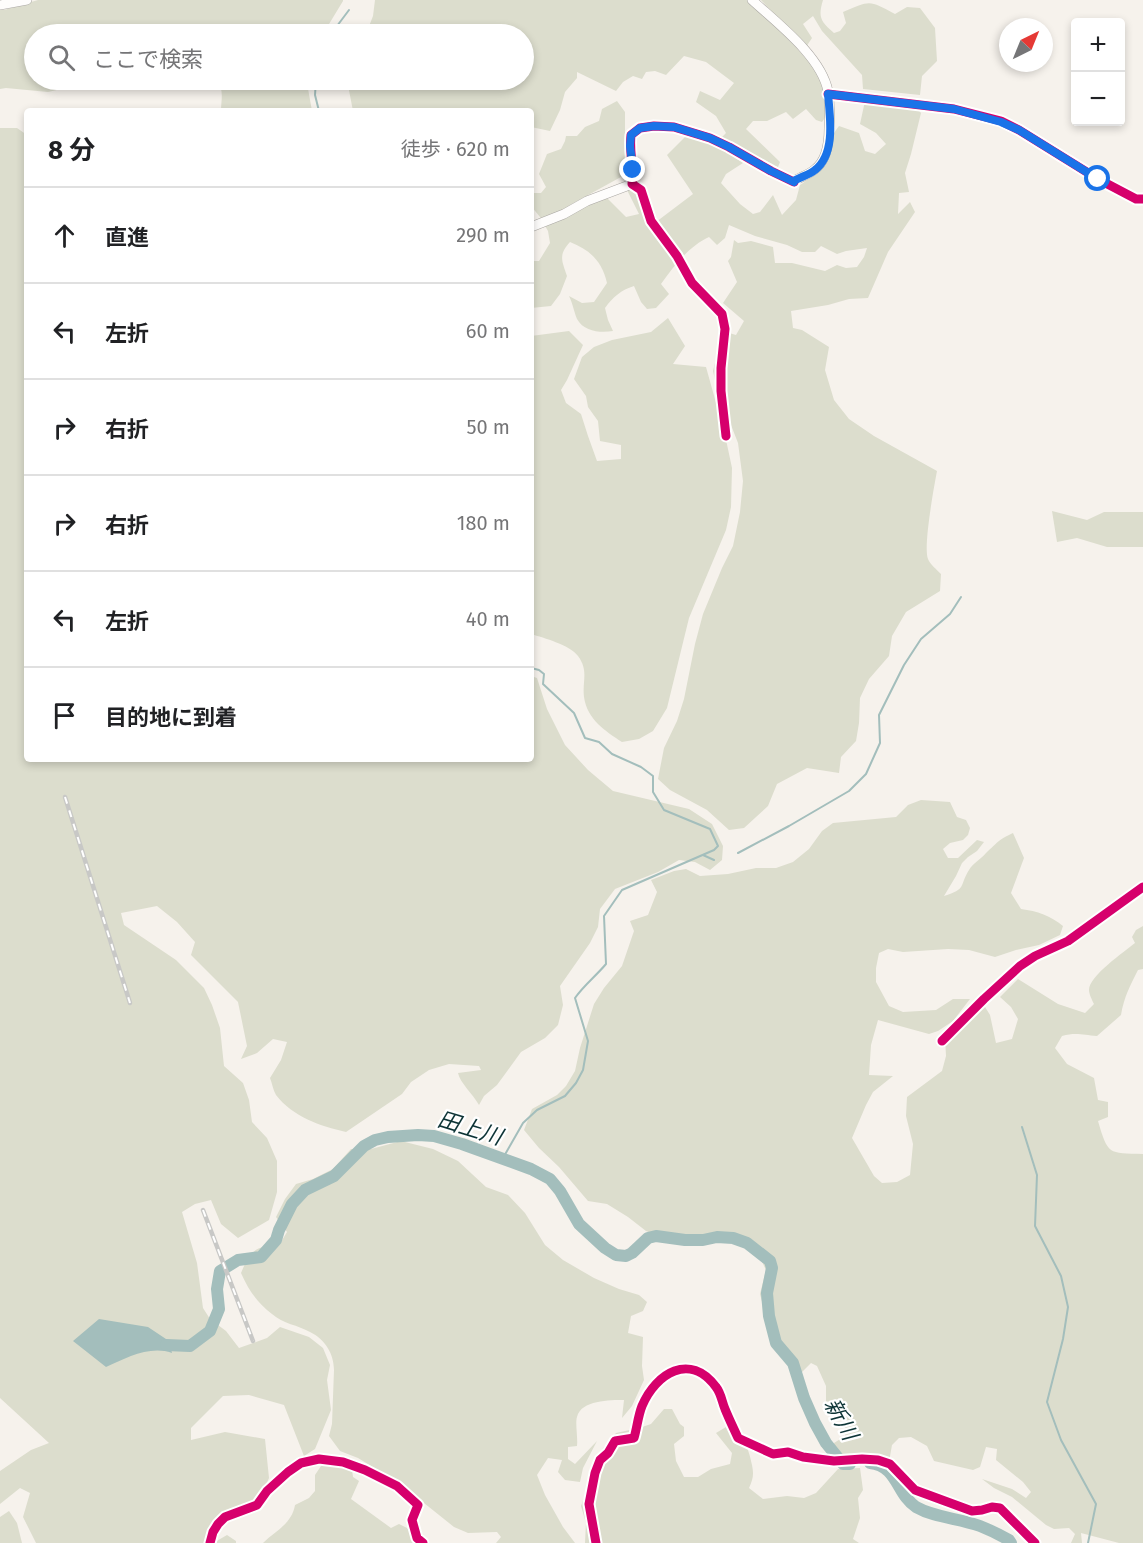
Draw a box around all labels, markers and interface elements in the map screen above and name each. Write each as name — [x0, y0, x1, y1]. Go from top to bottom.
north arrow — [999, 18, 1053, 72]
map controls — [1071, 18, 1125, 126]
button: + — [1071, 18, 1125, 72]
search box — [24, 24, 534, 90]
icon: search — [45, 41, 78, 74]
text: ここで検索 — [93, 46, 203, 73]
button: − — [1071, 72, 1125, 126]
text: 8 分 — [48, 135, 95, 166]
text: 徒歩 · 620 m — [401, 137, 510, 161]
route end — [619, 156, 645, 182]
route start — [1084, 165, 1110, 191]
icon: ahead — [48, 219, 81, 252]
text: 290 m — [456, 223, 510, 247]
text: 直進 — [105, 224, 149, 251]
icon: left — [48, 315, 81, 348]
text: 60 m — [466, 319, 510, 343]
text: 左折 — [105, 320, 149, 347]
icon: right — [48, 411, 81, 444]
text: 50 m — [466, 415, 510, 439]
text: 右折 — [105, 416, 149, 443]
icon: right — [48, 507, 81, 540]
text: 180 m — [457, 511, 510, 535]
text: 右折 — [105, 512, 149, 539]
icon: left — [48, 603, 81, 636]
text: 40 m — [466, 607, 510, 631]
text: 左折 — [105, 608, 149, 635]
icon: arrive — [48, 699, 81, 732]
text: 目的地に到着 — [105, 704, 237, 731]
water label: 田上川 — [434, 1105, 507, 1151]
water label: 新川 — [819, 1393, 864, 1447]

